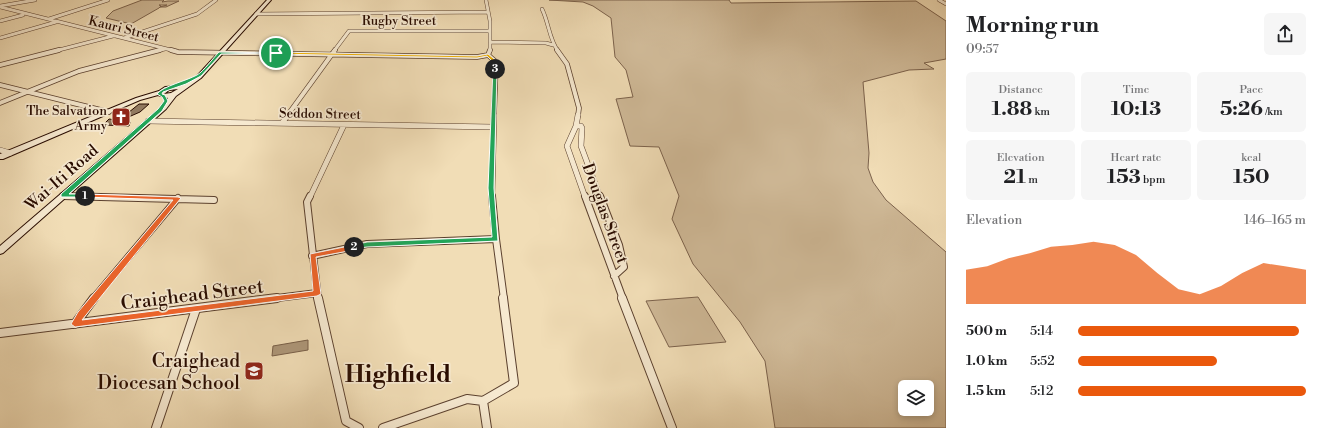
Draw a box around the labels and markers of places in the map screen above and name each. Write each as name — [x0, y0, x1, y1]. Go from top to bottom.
pin — [259, 36, 293, 70]
pin: 3 — [485, 59, 505, 79]
place label: The Salvation Army — [26, 103, 108, 134]
church icon: The Salvation Army — [110, 106, 132, 128]
pin: 1 — [75, 186, 95, 206]
pin: 2 — [344, 237, 364, 257]
place label: Craighead Diocesan School — [97, 349, 240, 395]
school or university icon: Craighead Diocesan School — [243, 360, 265, 382]

